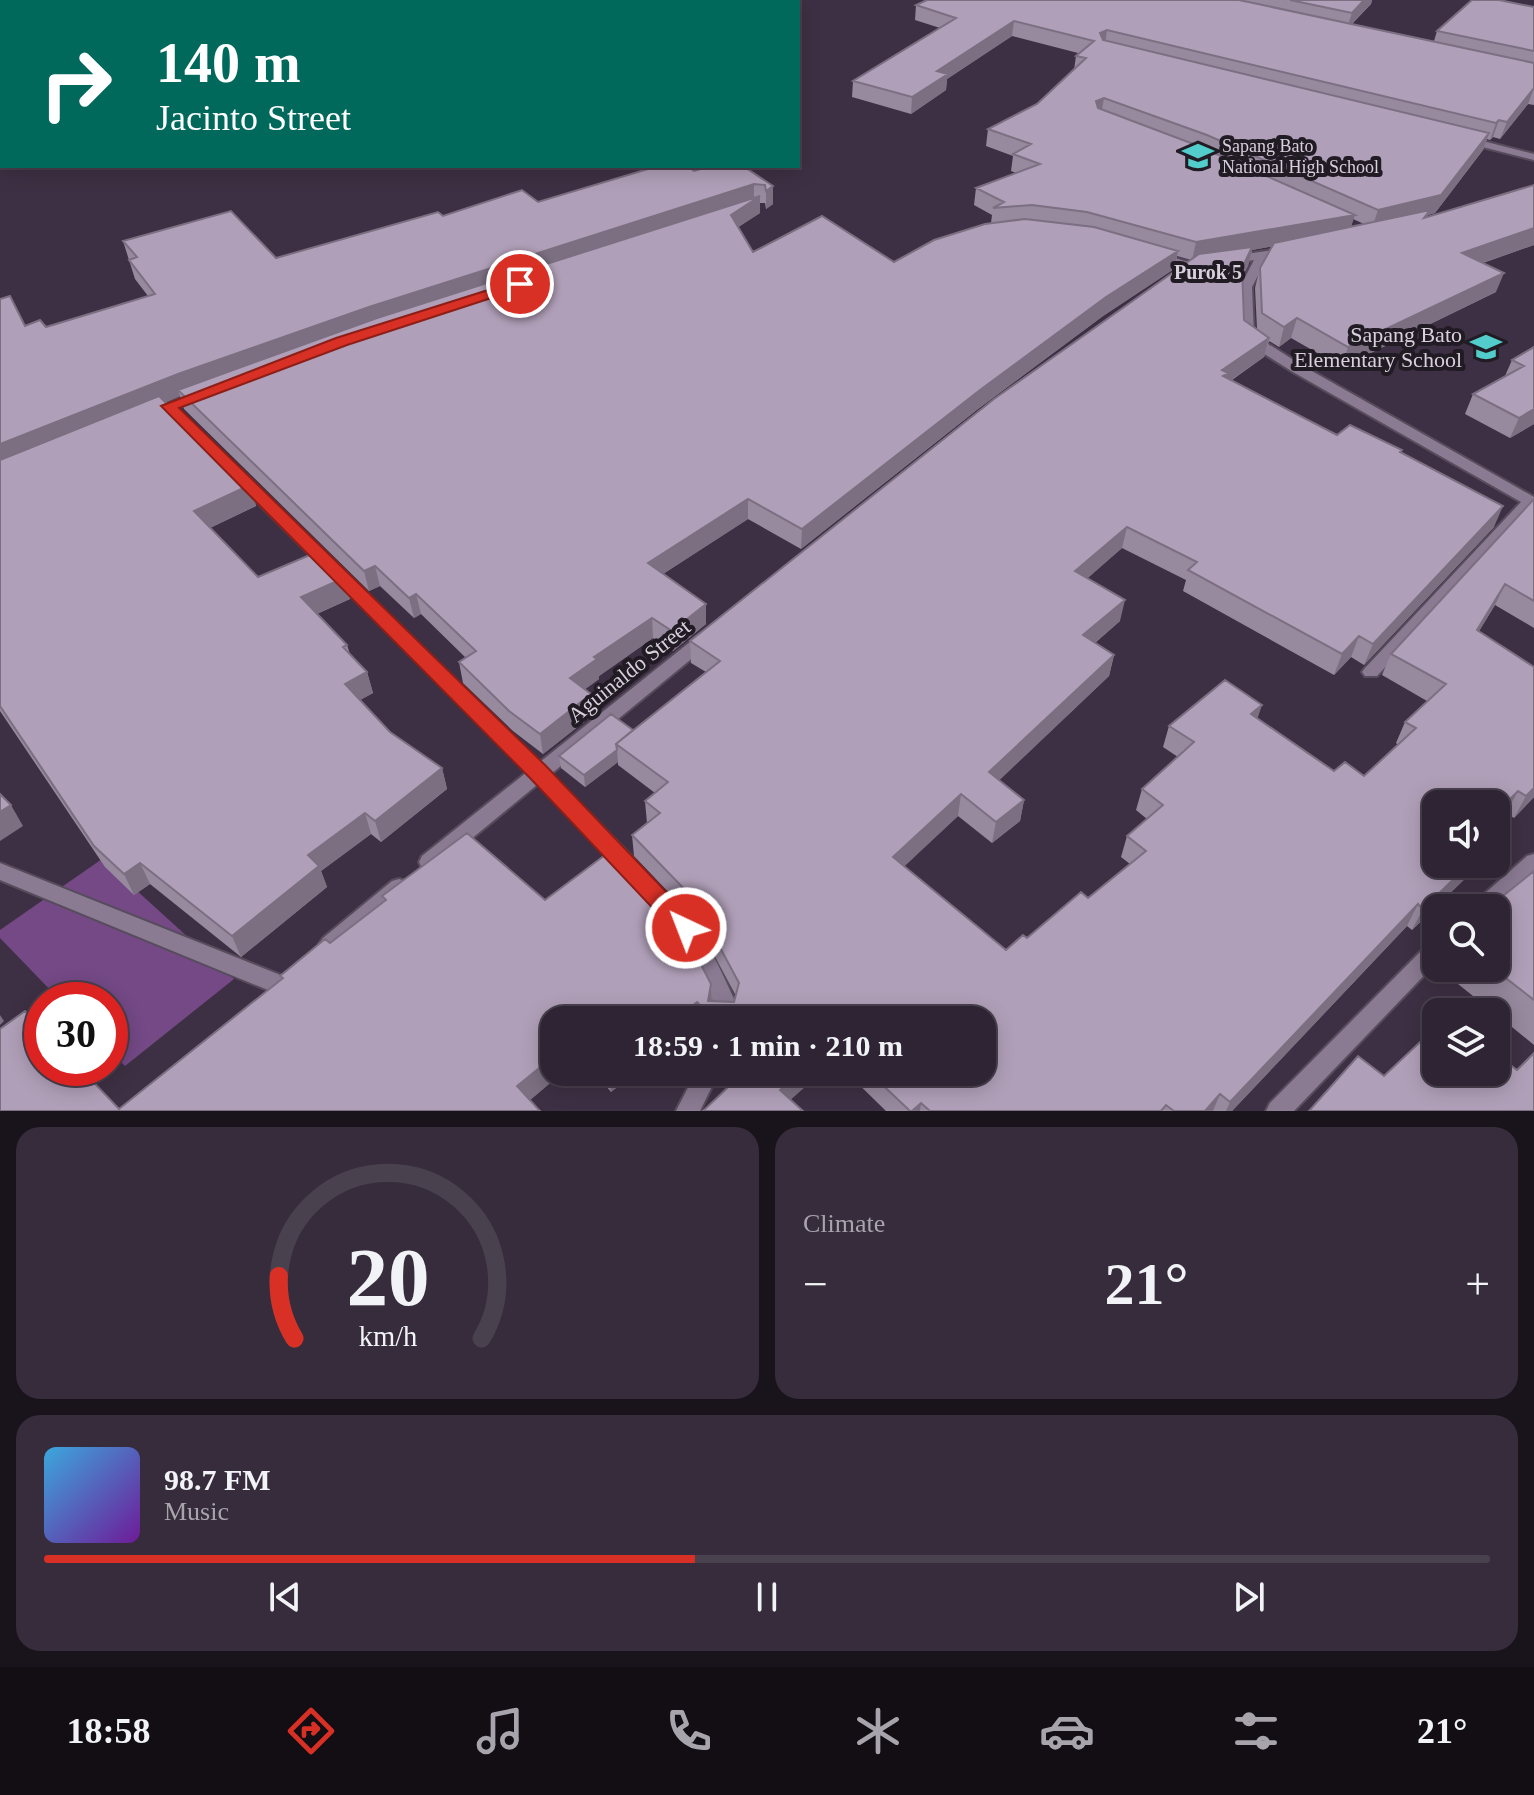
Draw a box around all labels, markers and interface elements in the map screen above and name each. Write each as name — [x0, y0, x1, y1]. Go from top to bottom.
icon: right — [24, 32, 128, 136]
text: 140 m — [156, 32, 301, 94]
text: Jacinto Street — [156, 98, 351, 138]
place label: Sapang Bato National High School — [1222, 136, 1379, 177]
school or university icon: Sapang Bato National High School — [1181, 139, 1215, 173]
pin — [486, 250, 554, 318]
district label: Purok 5 — [1174, 261, 1242, 283]
icon: arrive — [498, 262, 542, 306]
place label: Sapang Bato Elementary School — [1294, 322, 1462, 372]
school or university icon: Sapang Bato Elementary School — [1469, 330, 1503, 364]
street label: Aguinaldo Street — [563, 614, 695, 728]
map controls — [1422, 790, 1510, 1086]
button: sound — [1422, 790, 1510, 878]
position arrow — [644, 886, 728, 970]
button: search — [1422, 894, 1510, 982]
speed limit sign: 30 — [24, 982, 128, 1086]
button: layers — [1422, 998, 1510, 1086]
text: 18:59 · 1 min · 210 m — [633, 1029, 903, 1062]
text: Climate — [803, 1209, 885, 1238]
text: 20 — [346, 1231, 429, 1323]
text: 21° — [1105, 1251, 1189, 1317]
text: − — [803, 1260, 828, 1309]
text: + — [1465, 1260, 1490, 1309]
text: km/h — [358, 1321, 417, 1352]
text: 98.7 FM — [164, 1463, 271, 1496]
text: Music — [164, 1497, 229, 1526]
icon: previous — [263, 1575, 307, 1619]
icon: pause — [745, 1575, 789, 1619]
icon: next — [1227, 1575, 1271, 1619]
icon: directions — [283, 1703, 339, 1759]
icon: music — [472, 1703, 528, 1759]
icon: phone — [661, 1703, 717, 1759]
icon: climate — [850, 1703, 906, 1759]
icon: car — [1039, 1703, 1095, 1759]
icon: filters — [1228, 1703, 1284, 1759]
text: 18:58 — [66, 1711, 150, 1751]
text: 21° — [1417, 1711, 1467, 1751]

